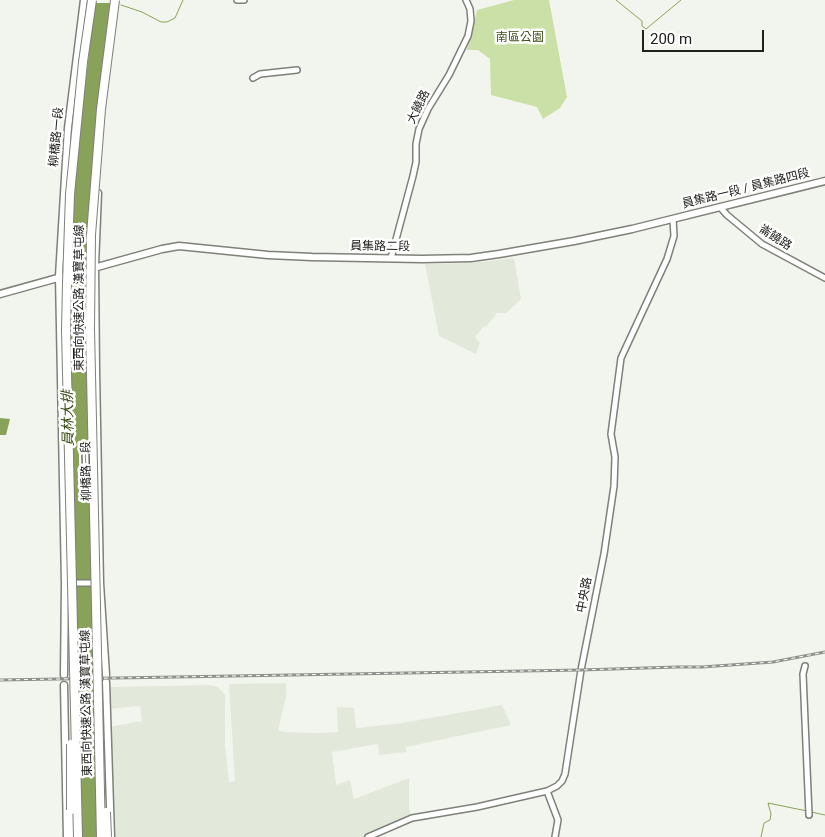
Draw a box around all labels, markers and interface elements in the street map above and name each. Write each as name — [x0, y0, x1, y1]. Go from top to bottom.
scale bar — [645, 20, 768, 52]
text: 200 m — [650, 30, 692, 48]
park label: 南區公園 — [496, 31, 544, 45]
street label: 大饒路 — [405, 88, 433, 126]
street label: 柳橋路一段 — [47, 106, 67, 168]
street label: 員集路一段 / 員集路四段 — [681, 166, 811, 212]
street label: 崙饒路 — [756, 222, 794, 254]
street label: 東西向快速公路 漢寶草屯線 — [73, 225, 87, 371]
street label: 員集路二段 — [350, 239, 410, 255]
water label: 員林大排 — [60, 390, 78, 446]
street label: 柳橋路二段 — [79, 441, 95, 501]
street label: 中央路 — [574, 576, 596, 614]
street label: 東西向快速公路 漢寶草屯線 — [79, 629, 95, 777]

